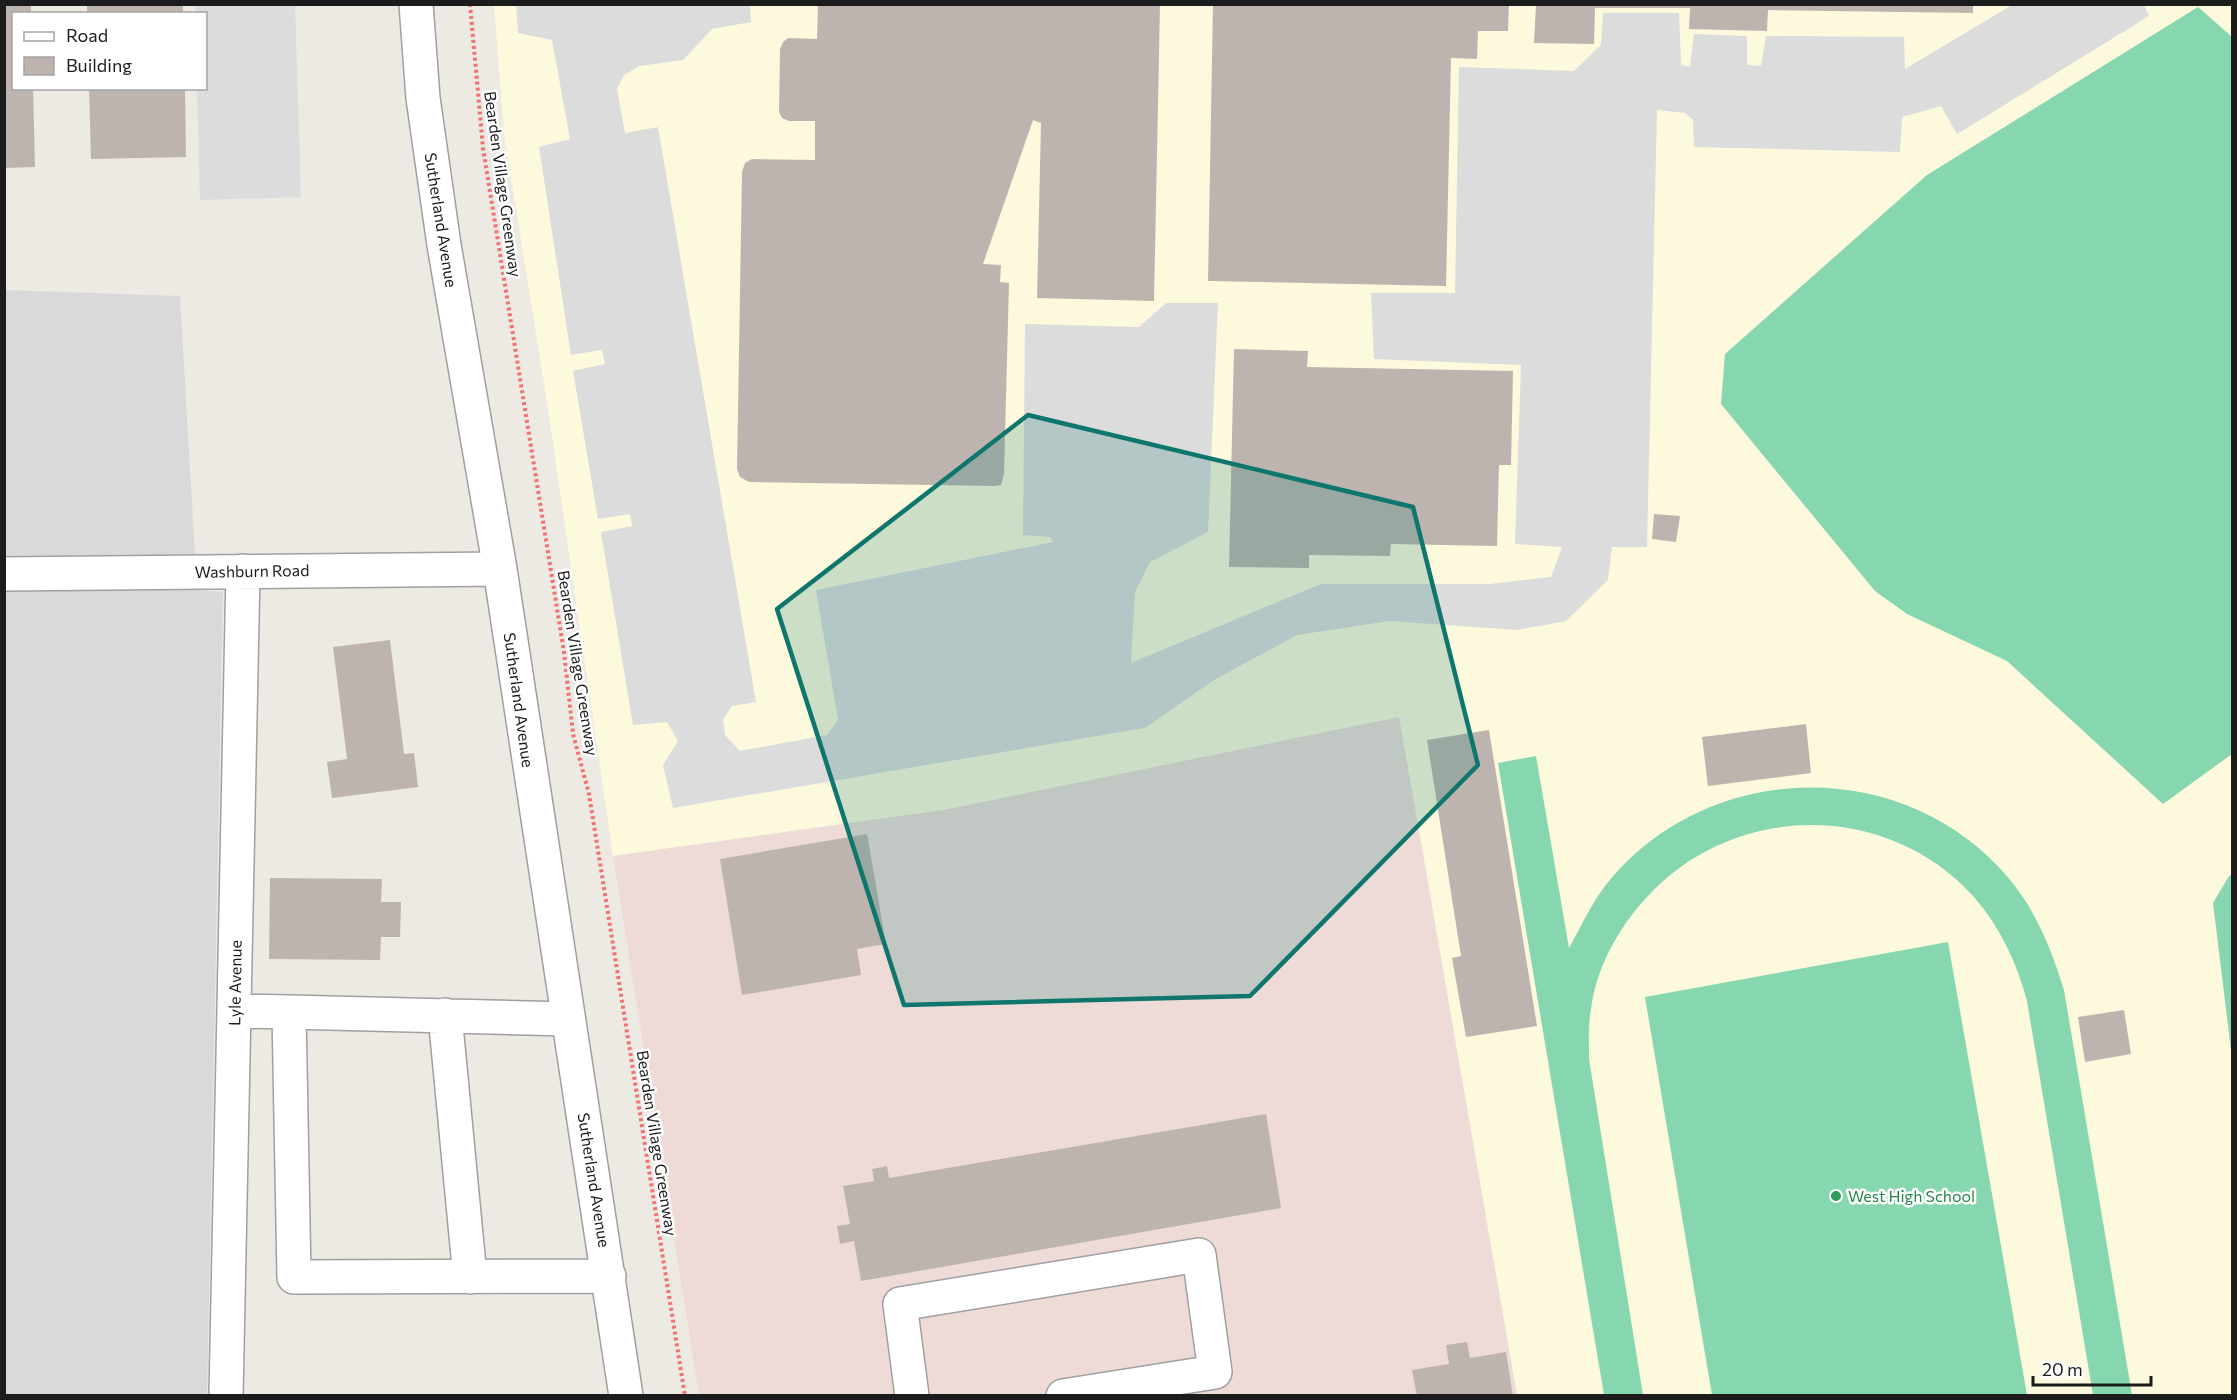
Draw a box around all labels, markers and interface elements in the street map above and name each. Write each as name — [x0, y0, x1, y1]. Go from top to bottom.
legend — [12, 12, 207, 90]
text: Road — [66, 24, 108, 46]
text: Building — [66, 54, 132, 76]
street label: Bearden Village Greenway — [481, 90, 526, 278]
street label: Sutherland Avenue — [421, 151, 462, 289]
street label: Washburn Road — [194, 560, 309, 581]
street label: Bearden Village Greenway — [554, 569, 603, 757]
street label: Sutherland Avenue — [501, 631, 538, 769]
street label: Lyle Avenue — [224, 940, 245, 1026]
street label: Bearden Village Greenway — [633, 1049, 682, 1237]
street label: Sutherland Avenue — [574, 1111, 615, 1249]
place label: West High School — [1848, 1186, 1975, 1205]
marker: West High School — [1829, 1189, 1843, 1203]
scale bar — [2033, 1349, 2152, 1387]
text: 20 m — [2042, 1358, 2083, 1380]

